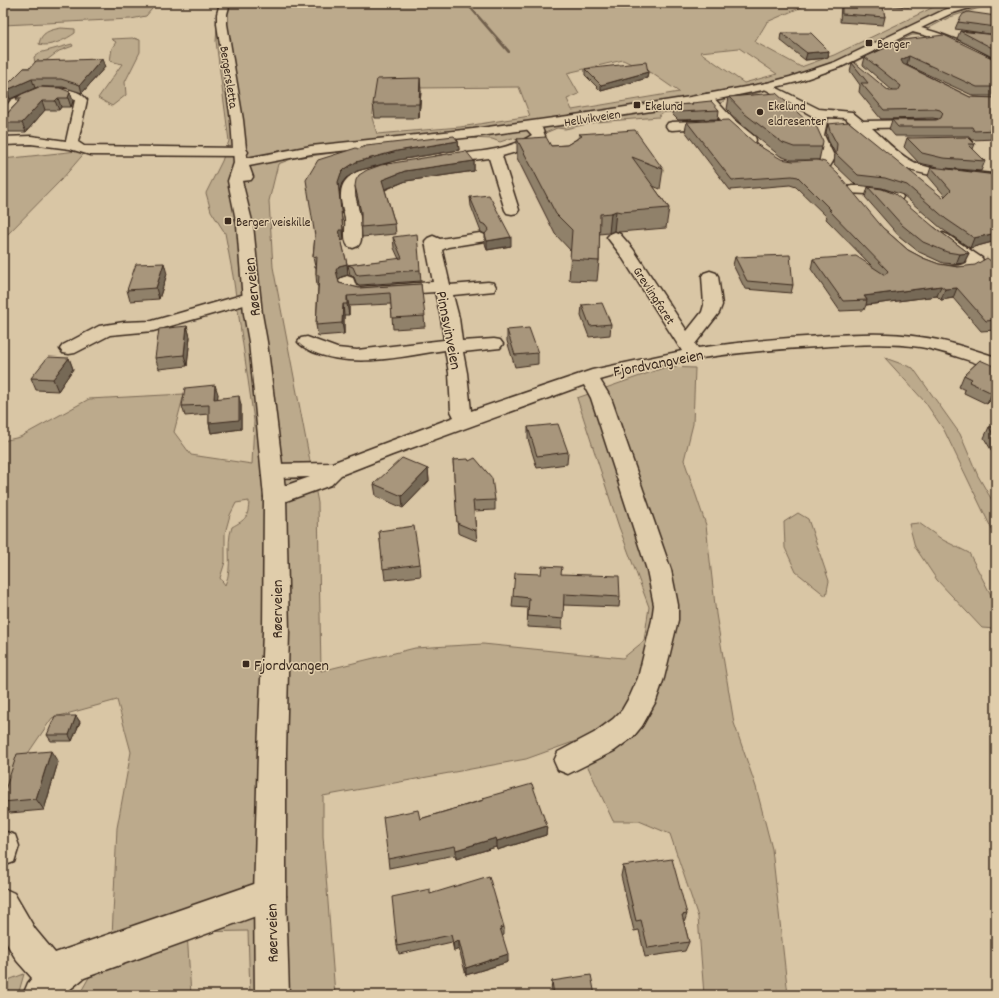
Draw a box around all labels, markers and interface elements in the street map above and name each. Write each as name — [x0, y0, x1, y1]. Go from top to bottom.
place label: Berger — [877, 36, 910, 55]
marker: Berger — [864, 38, 874, 48]
street label: Bergersletta — [213, 45, 242, 111]
place label: Ekelund — [645, 98, 683, 117]
place label: Ekelund eldresenter — [768, 98, 826, 132]
marker: Ekelund — [632, 100, 642, 110]
street label: Hellvikveien — [563, 106, 622, 133]
marker: Ekelund eldresenter — [755, 107, 765, 117]
place label: Berger veiskille — [236, 214, 311, 233]
marker: Berger veiskille — [223, 216, 233, 226]
street label: Røerveien — [239, 256, 268, 317]
street label: Grevlingfaret — [627, 264, 679, 329]
street label: Pinnsvinveien — [429, 289, 466, 372]
street label: Fjordvangveien — [611, 344, 706, 384]
street label: Røerveien — [267, 580, 290, 638]
place label: Fjordvangen — [254, 655, 329, 678]
marker: Fjordvangen — [241, 659, 251, 669]
street label: Røerveien — [261, 903, 286, 963]

